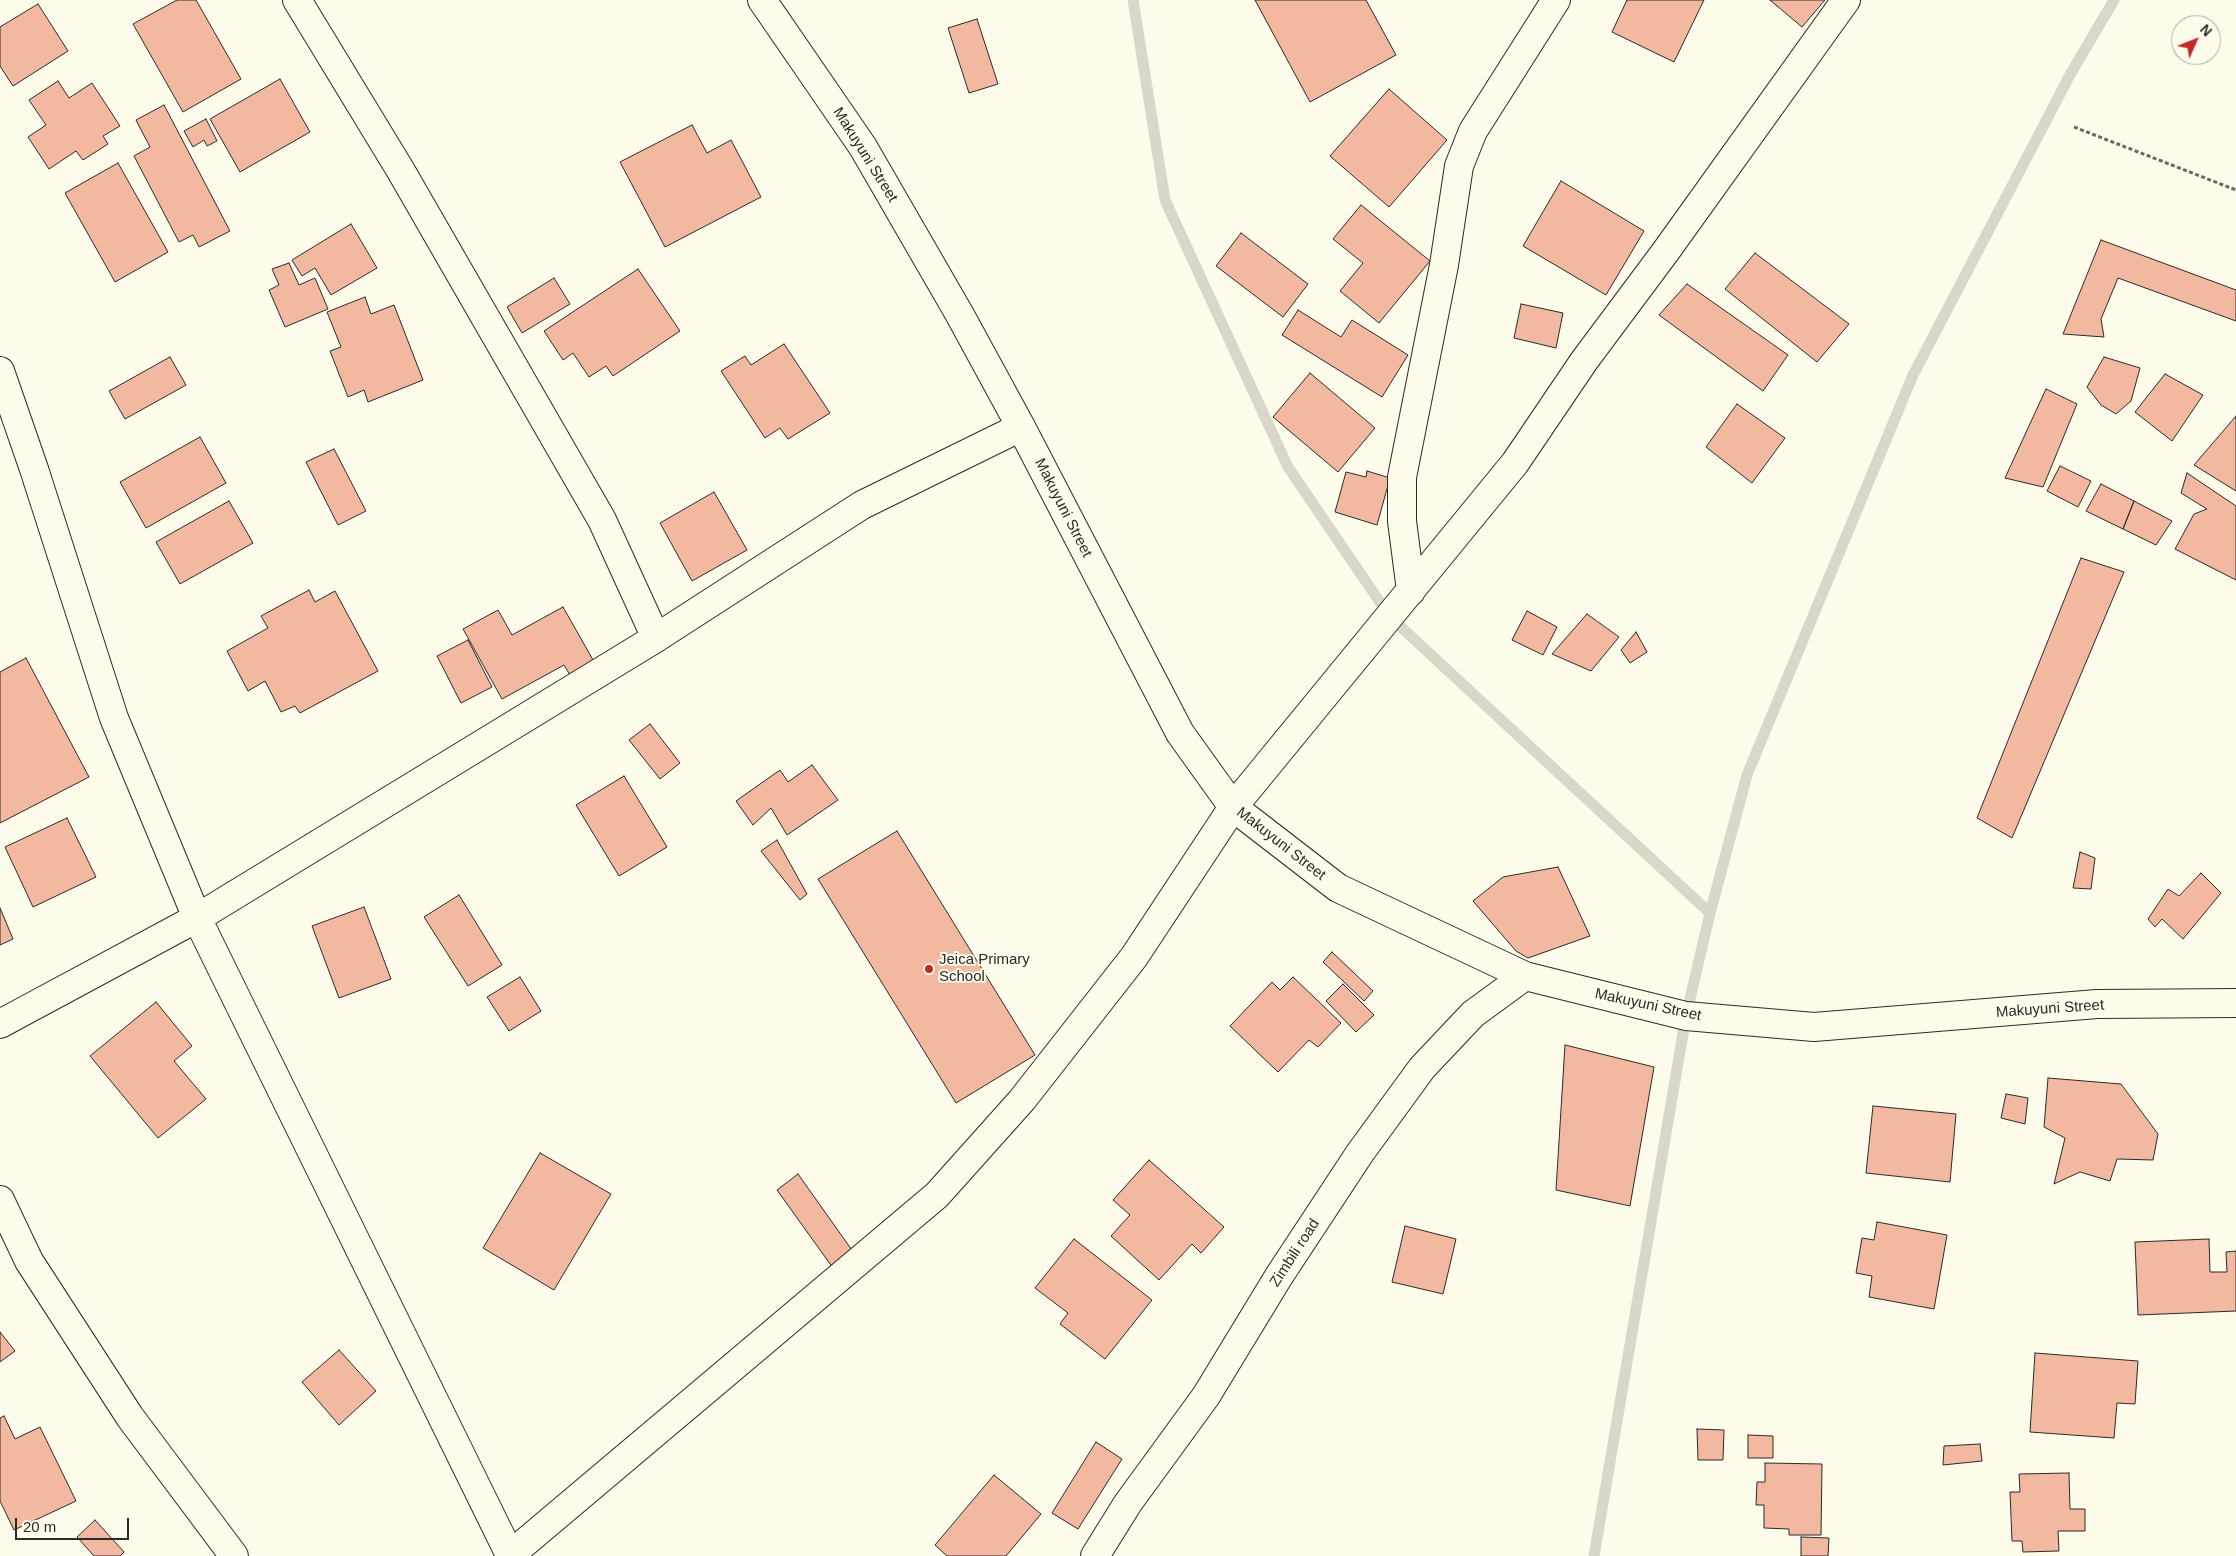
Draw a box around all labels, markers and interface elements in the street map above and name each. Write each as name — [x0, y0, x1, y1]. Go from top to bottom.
north arrow — [2171, 15, 2221, 65]
text: N — [2197, 21, 2215, 39]
street label: Makuyuni Street — [829, 104, 901, 206]
street label: Makuyuni Street — [1030, 456, 1096, 560]
street label: Makuyuni Street — [1233, 804, 1329, 884]
place label: Jeica Primary School — [939, 951, 1030, 986]
marker: Jeica Primary School — [923, 963, 935, 975]
street label: Makuyuni Street — [1593, 985, 1703, 1025]
street label: Makuyuni Street — [1995, 996, 2105, 1022]
street label: Zimbili road — [1266, 1216, 1324, 1290]
scale bar — [18, 1508, 131, 1540]
text: 20 m — [23, 1518, 56, 1535]

